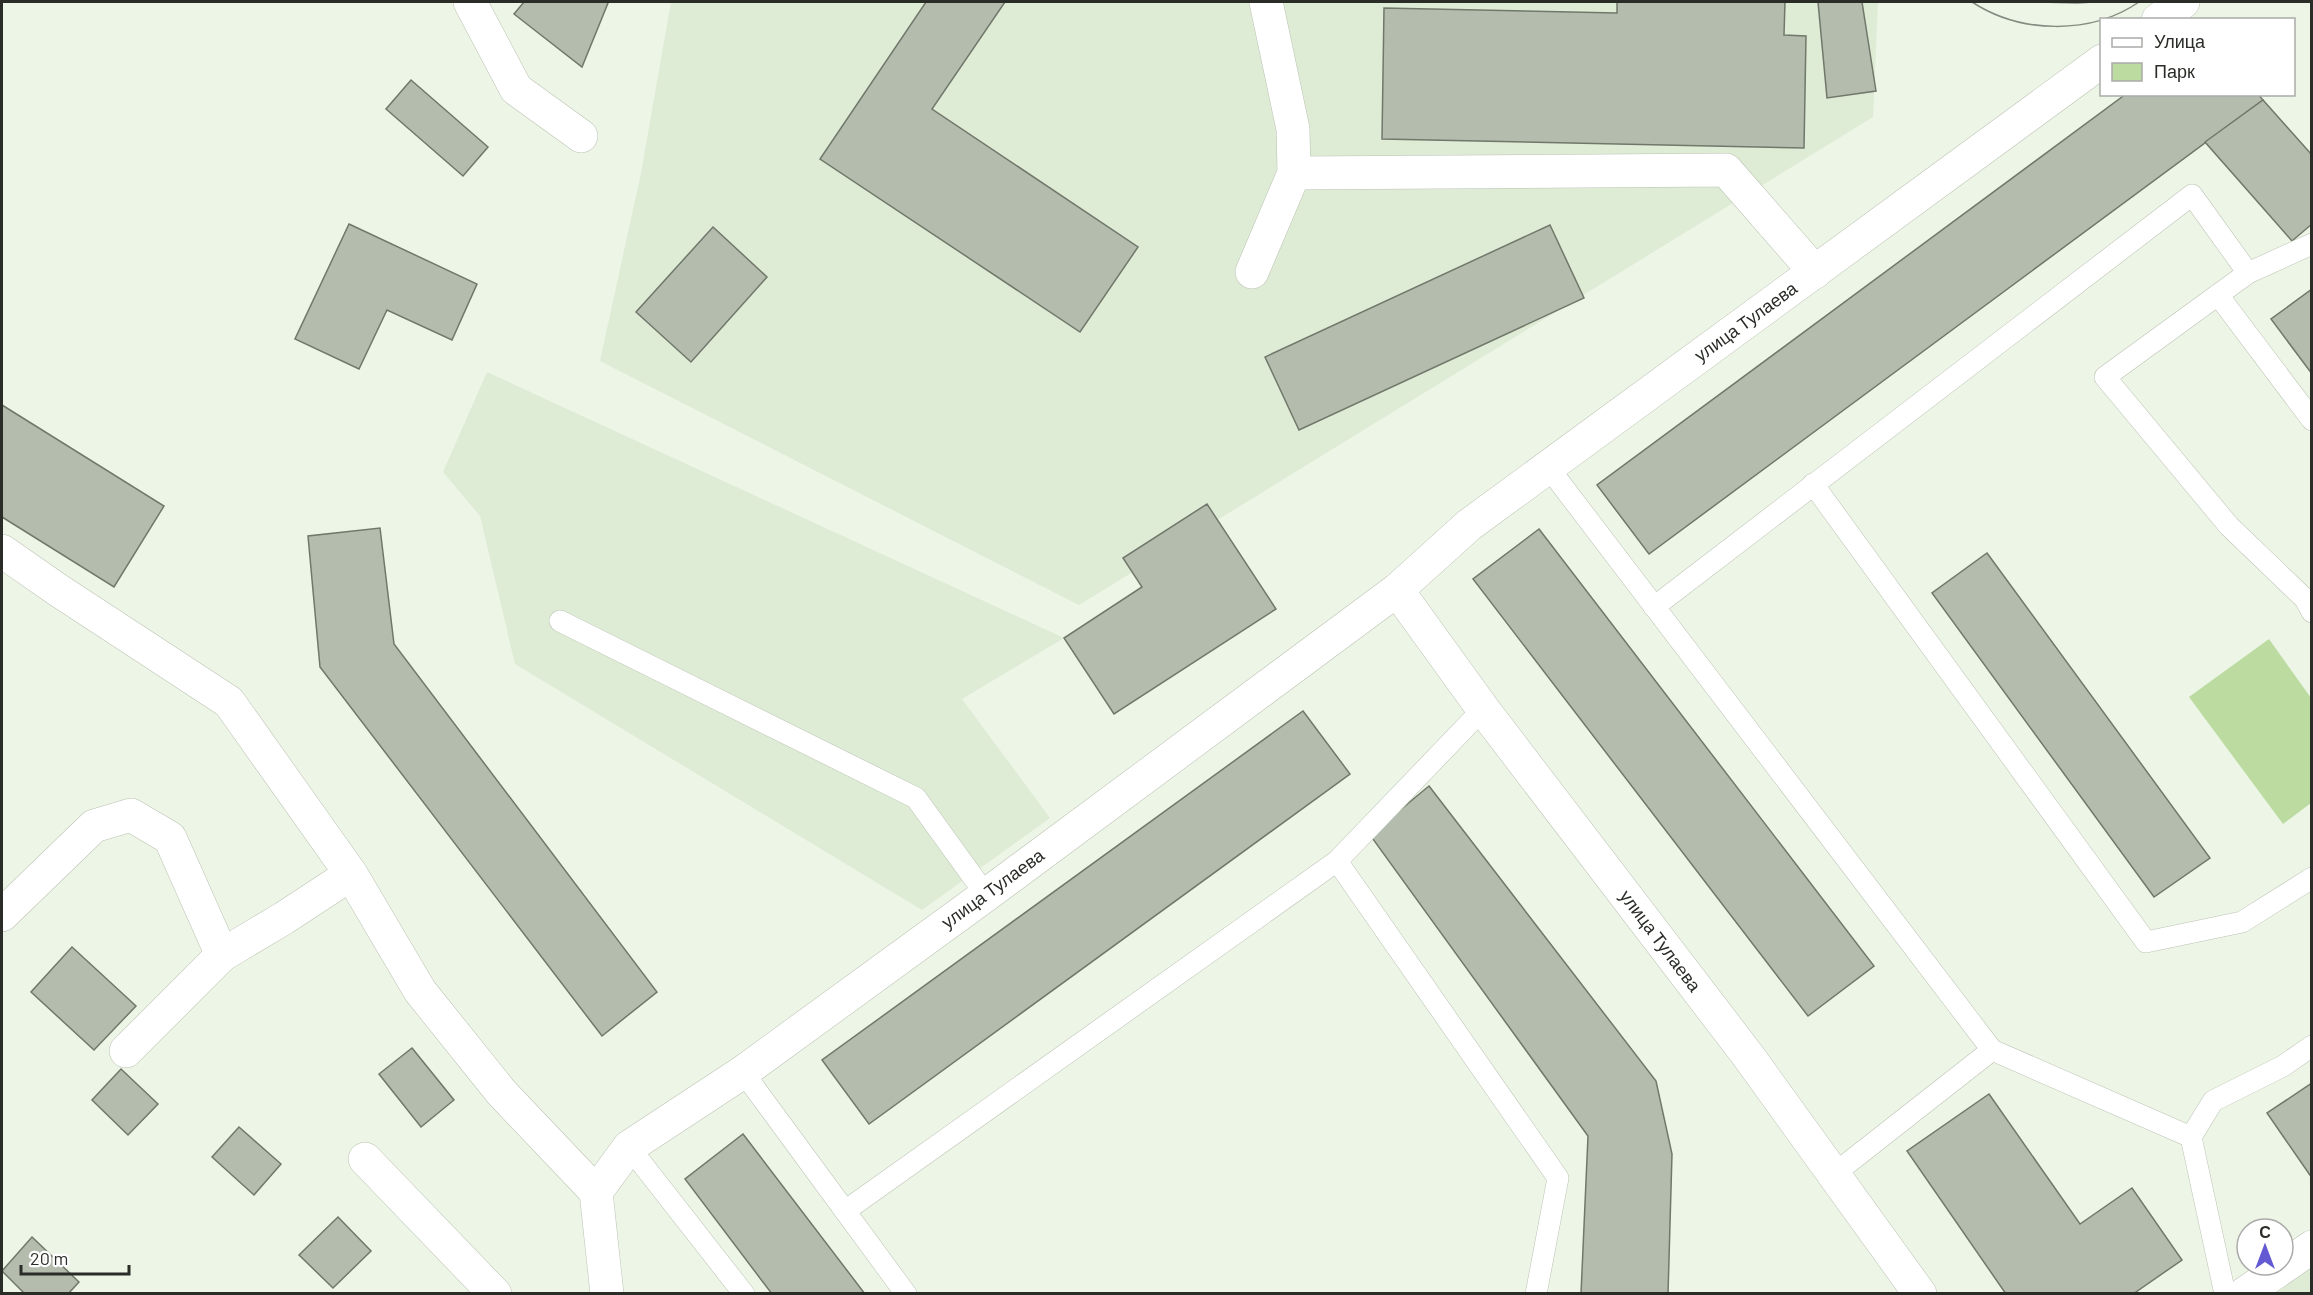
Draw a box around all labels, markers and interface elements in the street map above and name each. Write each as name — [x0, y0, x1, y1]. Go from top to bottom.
legend — [2100, 18, 2295, 96]
text: Улица — [2154, 30, 2206, 52]
text: Парк — [2154, 60, 2195, 82]
street label: улица Тулаева — [1690, 276, 1802, 366]
street label: улица Тулаева — [937, 843, 1049, 933]
street label: улица Тулаева — [1615, 885, 1707, 996]
north arrow — [2235, 1217, 2295, 1277]
text: С — [2259, 1222, 2271, 1241]
scale bar — [21, 1238, 129, 1276]
text: 20 m — [30, 1247, 68, 1269]

